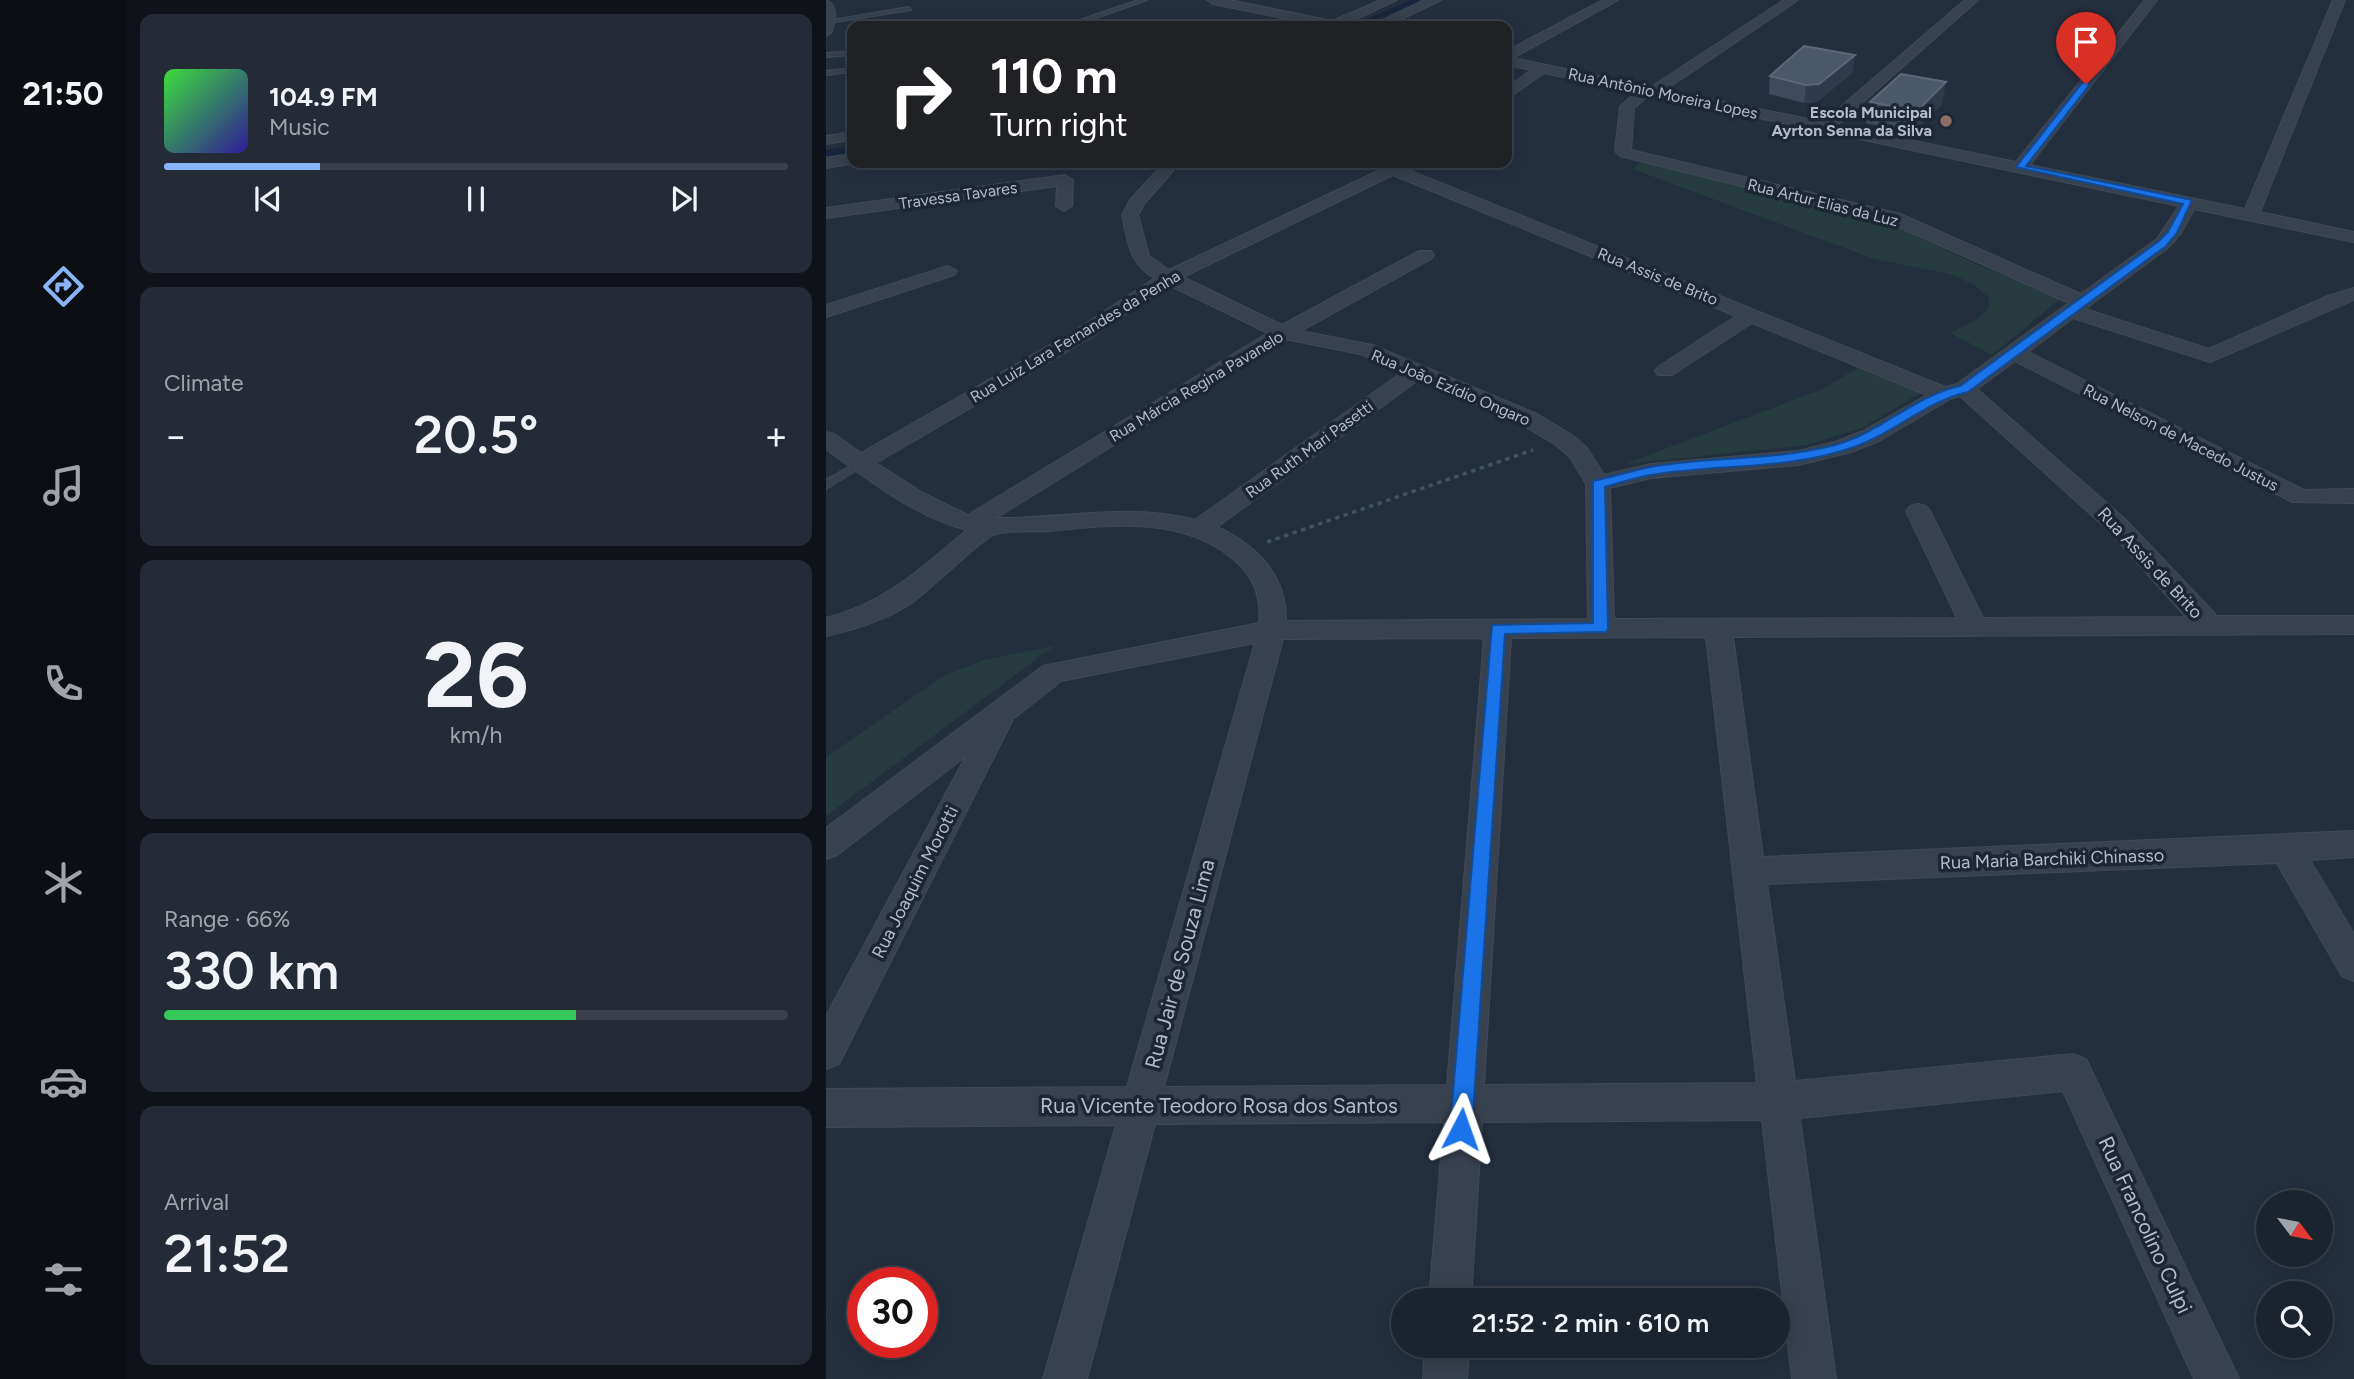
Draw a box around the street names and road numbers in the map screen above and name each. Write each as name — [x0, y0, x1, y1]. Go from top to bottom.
street label: Rua Antônio Moreira Lopes — [1566, 64, 1759, 123]
street label: Rua Artur Elias da Luz — [1746, 175, 1900, 230]
street label: Travessa Tavares — [898, 178, 1018, 213]
street label: Rua Assis de Brito — [1595, 244, 1721, 309]
street label: Rua Luiz Lara Fernandes da Penha — [967, 266, 1184, 407]
street label: Rua Márcia Regina Pavanelo — [1106, 327, 1287, 446]
street label: Rua João Ezídio Ongaro — [1368, 345, 1533, 430]
street label: Rua Nelson de Macedo Justus — [2080, 380, 2281, 495]
street label: Rua Ruth Mari Pasetti — [1242, 397, 1377, 502]
street label: Rua Assis de Brito — [2093, 503, 2207, 623]
street label: Rua Joaquim Morotti — [867, 802, 963, 962]
street label: Rua Maria Barchiki Chinasso — [1939, 844, 2165, 874]
street label: Rua Jair de Souza Lima — [1140, 856, 1220, 1071]
street label: Rua Vicente Teodoro Rosa dos Santos — [1040, 1093, 1398, 1118]
street label: Rua Francolino Culpi — [2093, 1132, 2197, 1317]

